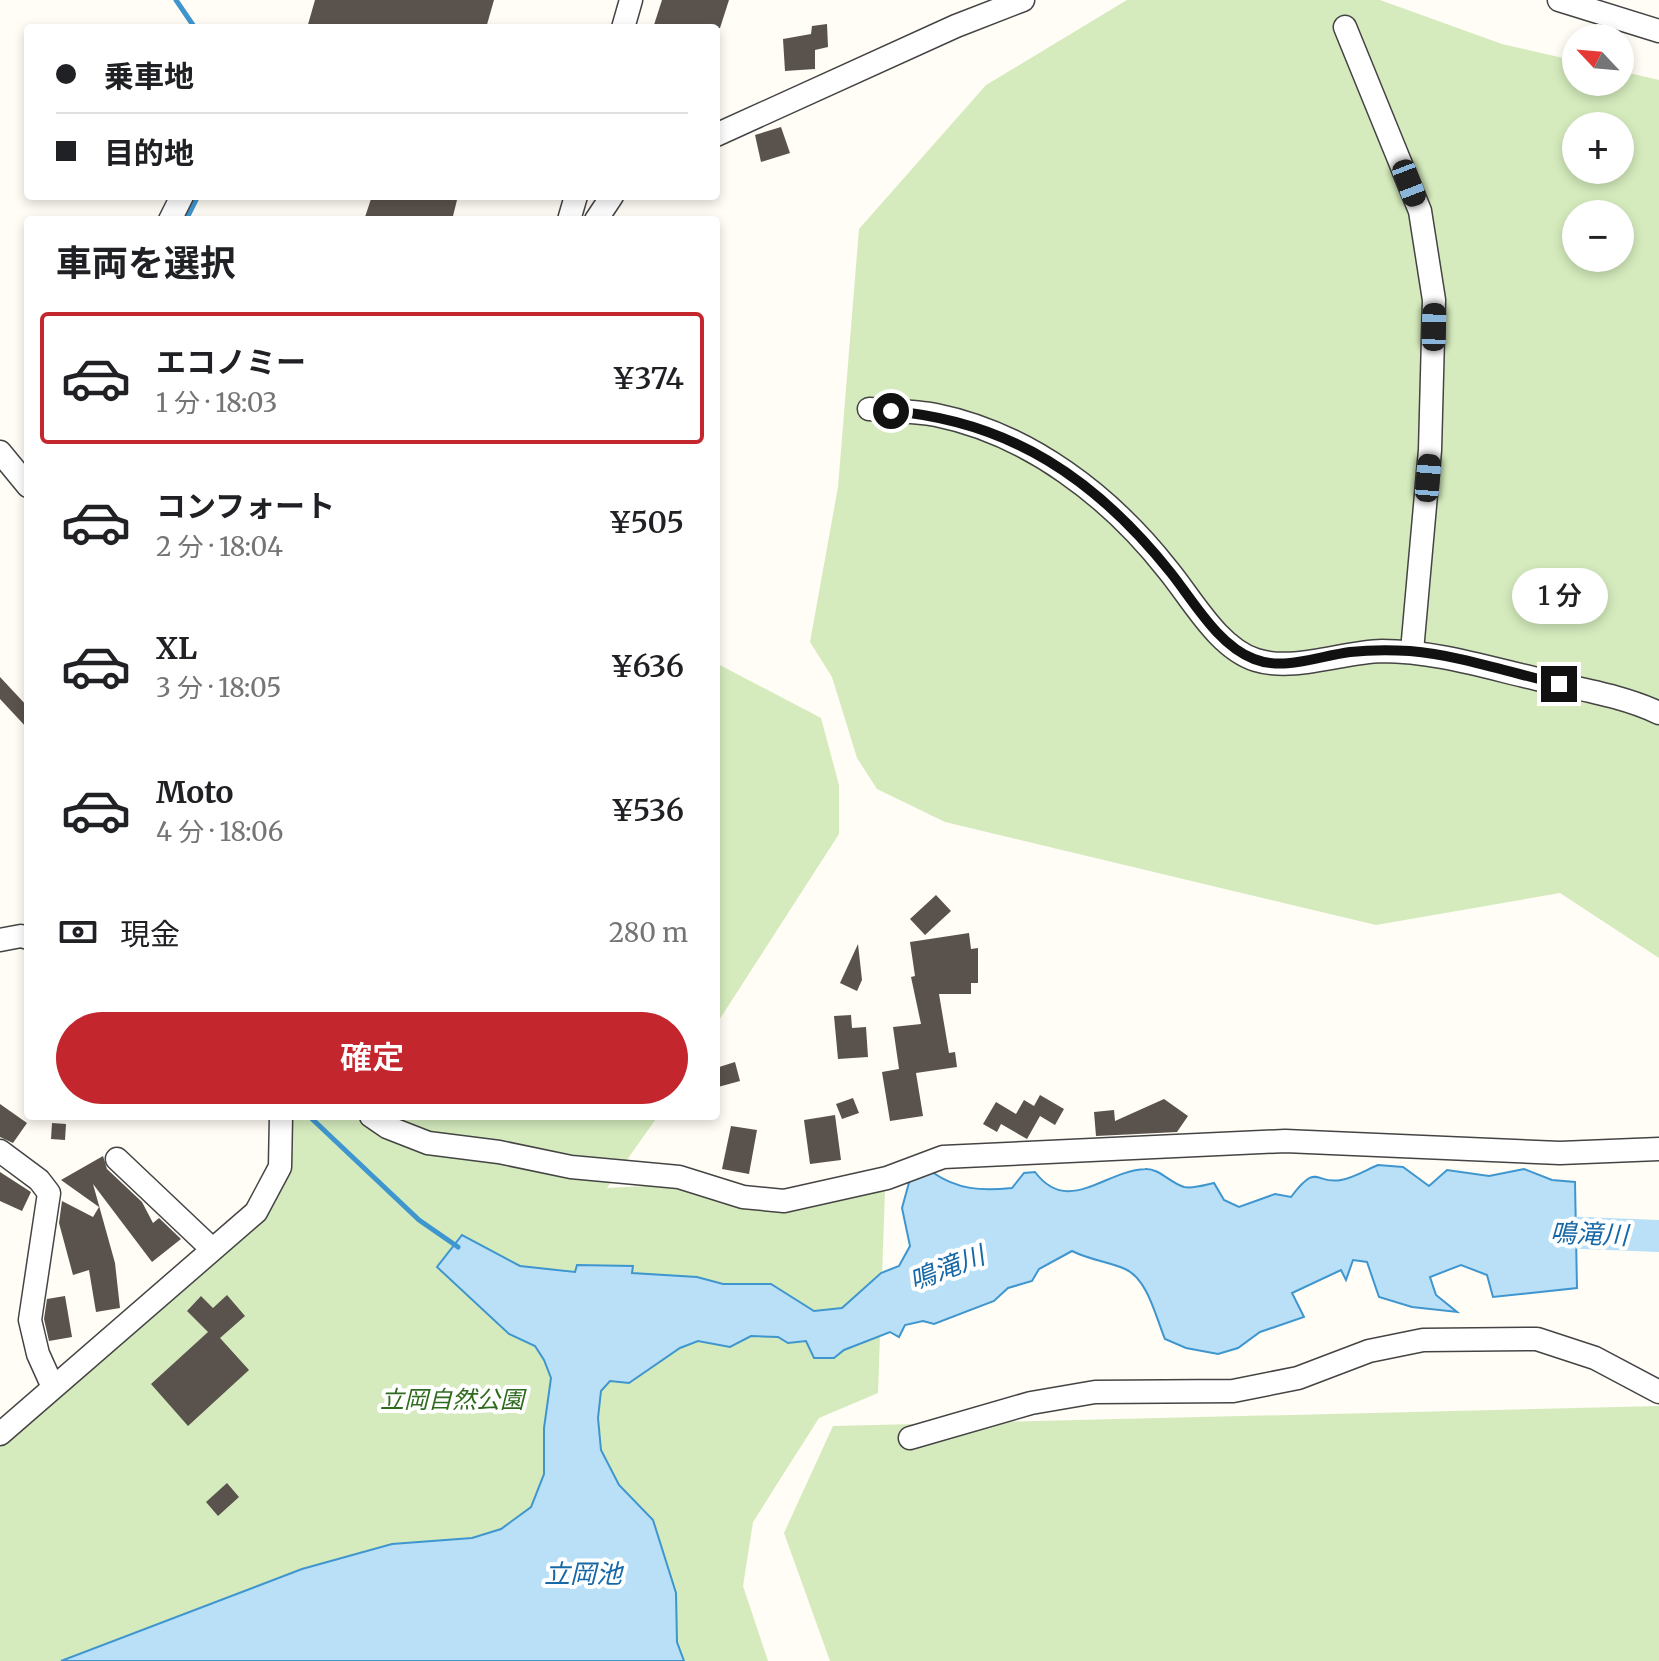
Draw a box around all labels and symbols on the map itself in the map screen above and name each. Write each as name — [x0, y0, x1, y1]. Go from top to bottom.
north arrow — [1562, 24, 1634, 96]
car — [1389, 156, 1429, 210]
car — [1422, 303, 1446, 351]
route start — [873, 393, 909, 429]
car — [1414, 453, 1442, 503]
callout: 1 分 — [1511, 568, 1607, 624]
route end — [1541, 666, 1577, 702]
water label: 鳴滝川 — [1549, 1216, 1632, 1251]
water label: 鳴滝川 — [904, 1237, 992, 1297]
park label: 立岡自然公園 — [380, 1384, 527, 1415]
water label: 立岡池 — [544, 1557, 625, 1590]

